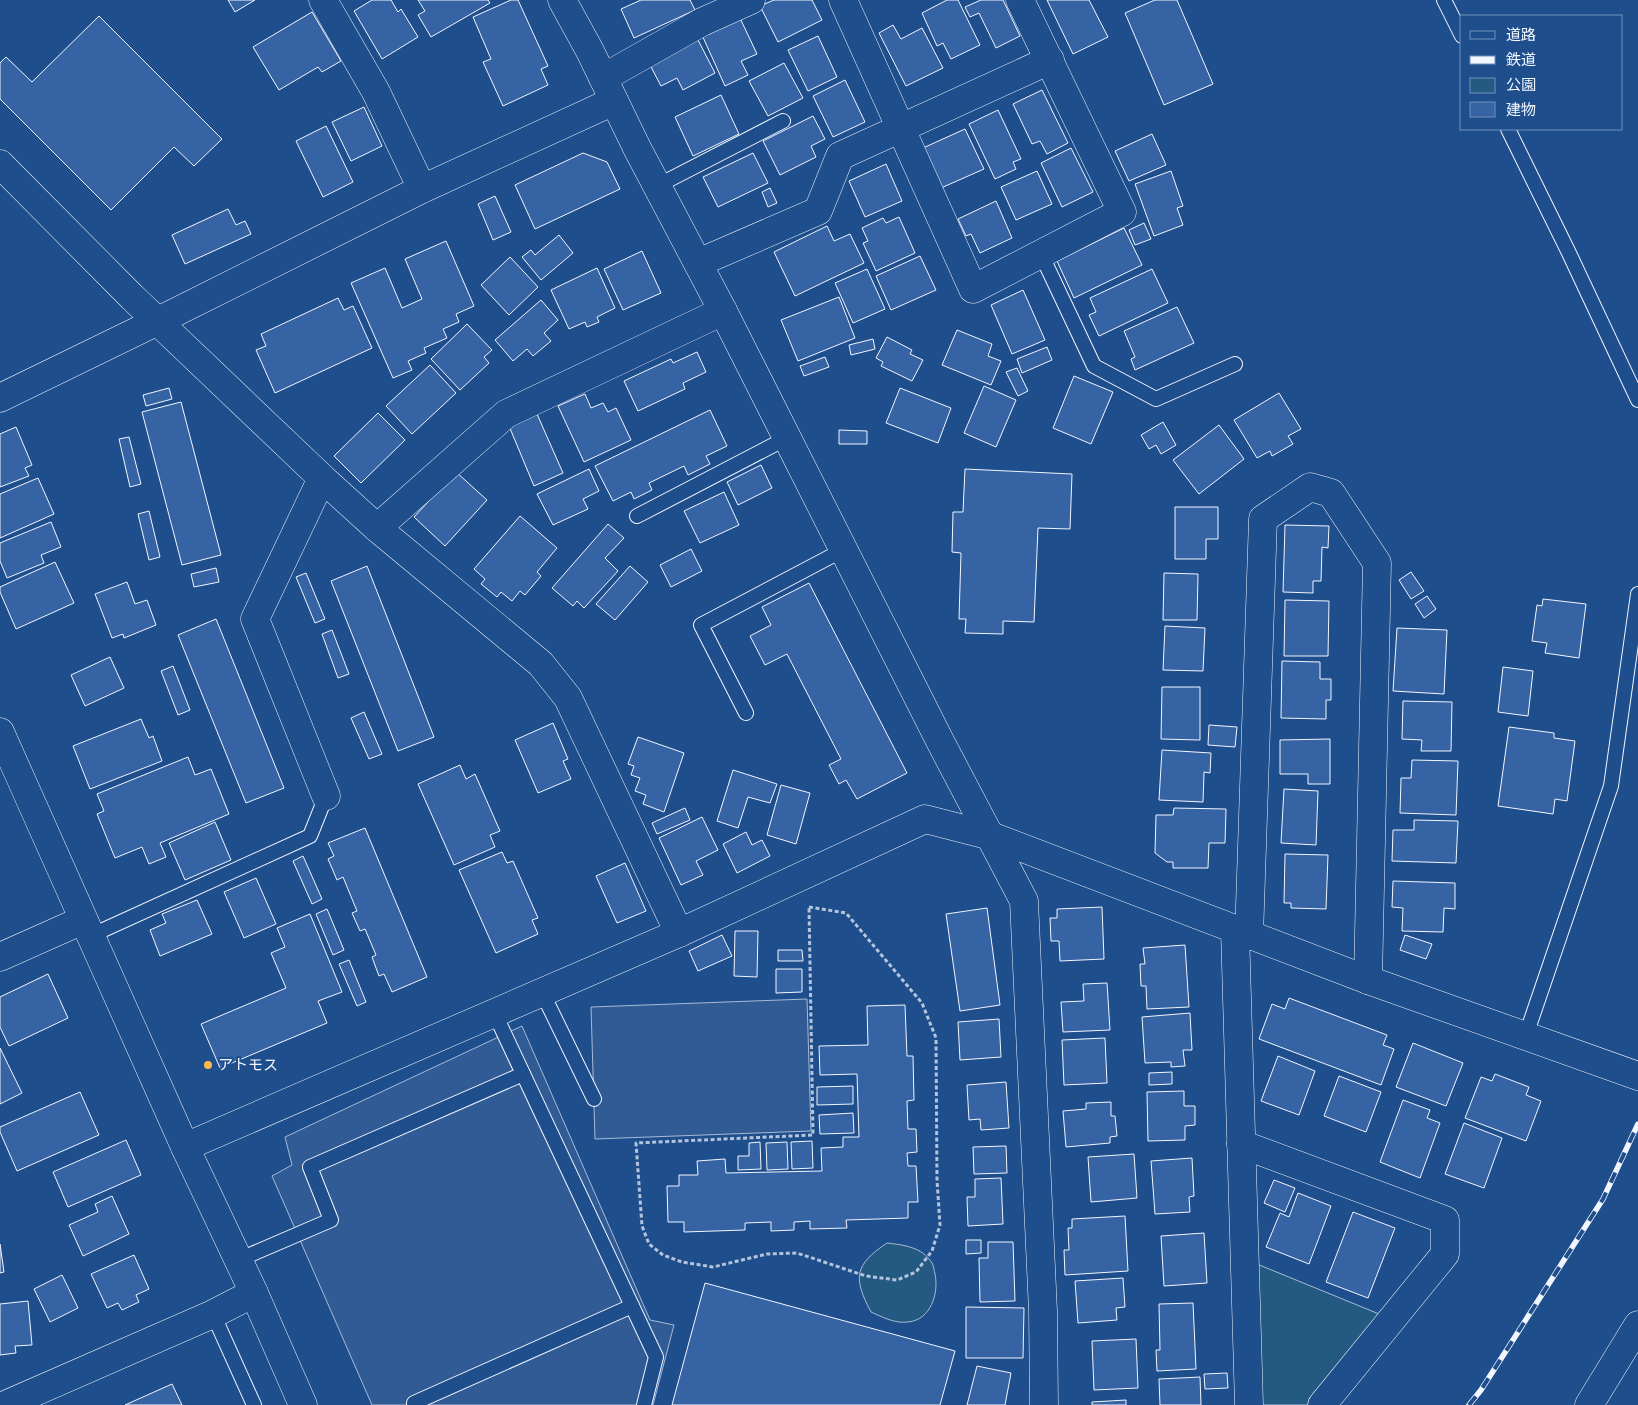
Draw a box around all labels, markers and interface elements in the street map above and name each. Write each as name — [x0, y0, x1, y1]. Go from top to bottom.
legend — [1460, 15, 1623, 130]
text: 道路 — [1506, 24, 1536, 46]
text: 鉄道 — [1506, 49, 1536, 71]
text: 公園 — [1506, 74, 1536, 96]
text: 建物 — [1506, 99, 1536, 121]
place label: アトモス — [218, 1054, 278, 1076]
marker: アトモス — [202, 1059, 214, 1071]

